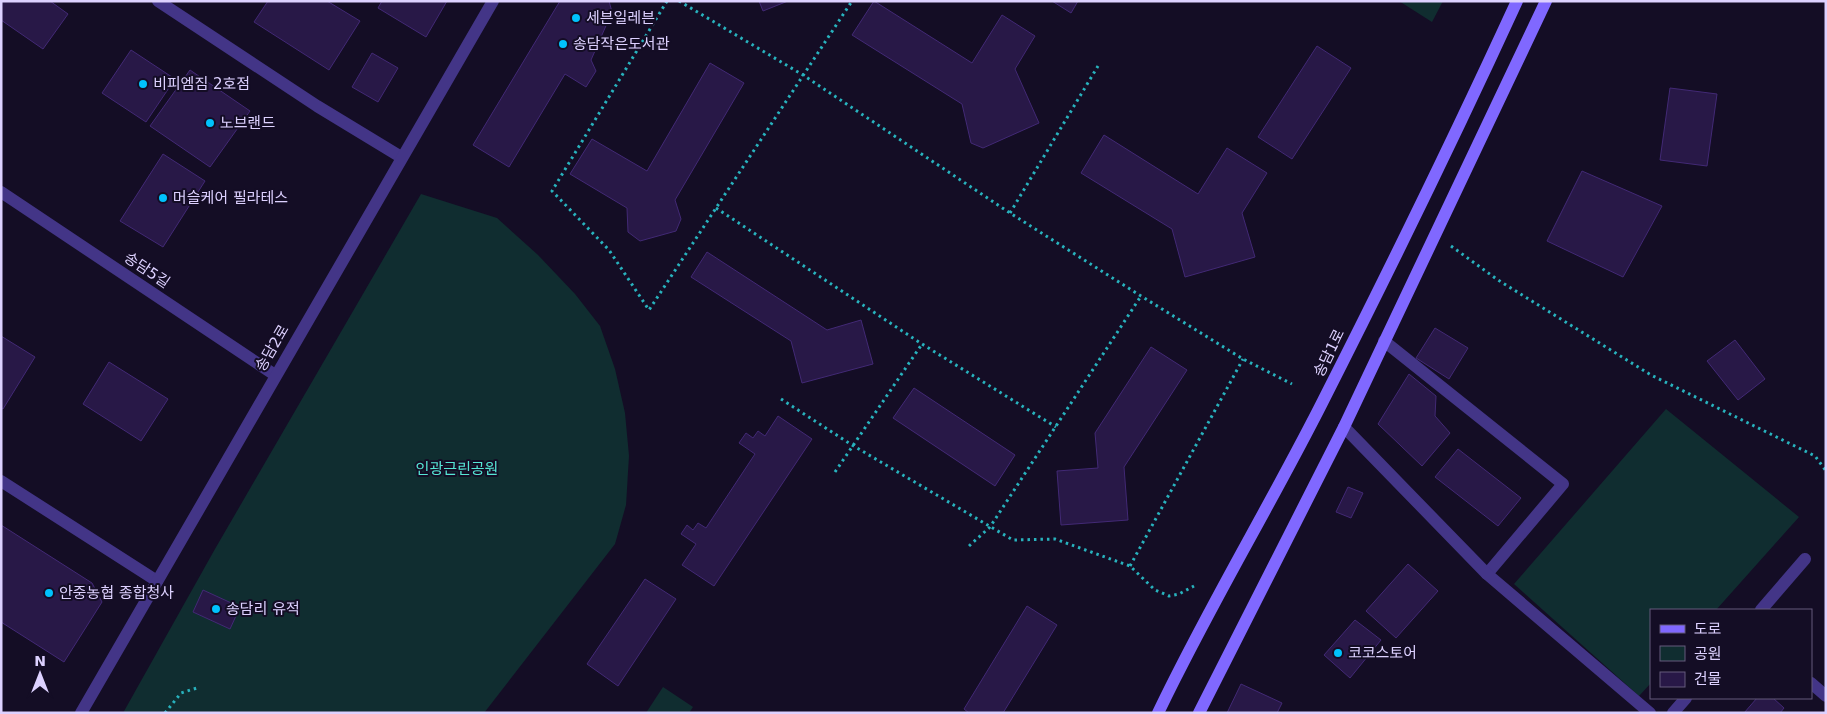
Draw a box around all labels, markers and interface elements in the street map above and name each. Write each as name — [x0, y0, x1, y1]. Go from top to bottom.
place label: 세븐일레븐 — [586, 9, 655, 27]
marker: 세븐일레븐 — [570, 12, 582, 24]
place label: 송담작은도서관 — [573, 35, 670, 53]
marker: 송담작은도서관 — [557, 38, 569, 50]
place label: 비피엠짐 2호점 — [153, 75, 250, 93]
marker: 비피엠짐 2호점 — [137, 78, 149, 90]
place label: 노브랜드 — [220, 114, 275, 132]
marker: 노브랜드 — [204, 117, 216, 129]
place label: 머슬케어 필라테스 — [173, 189, 288, 207]
marker: 머슬케어 필라테스 — [157, 192, 169, 204]
street label: 송담5길 — [121, 248, 173, 292]
street label: 송담2로 — [251, 321, 293, 375]
street label: 송담1로 — [1310, 326, 1348, 380]
park label: 인광근린공원 — [416, 460, 498, 478]
place label: 안중농협 종합청사 — [59, 584, 174, 602]
marker: 안중농협 종합청사 — [43, 587, 55, 599]
place label: 송담리 유적 — [226, 600, 300, 618]
marker: 송담리 유적 — [210, 603, 222, 615]
legend — [1650, 609, 1812, 699]
text: 도로 — [1694, 620, 1722, 638]
place label: 코코스토어 — [1348, 644, 1417, 662]
text: 공원 — [1694, 645, 1722, 663]
marker: 코코스토어 — [1332, 647, 1344, 659]
north arrow — [15, 649, 65, 699]
text: N — [34, 653, 46, 669]
text: 건물 — [1694, 670, 1722, 688]

